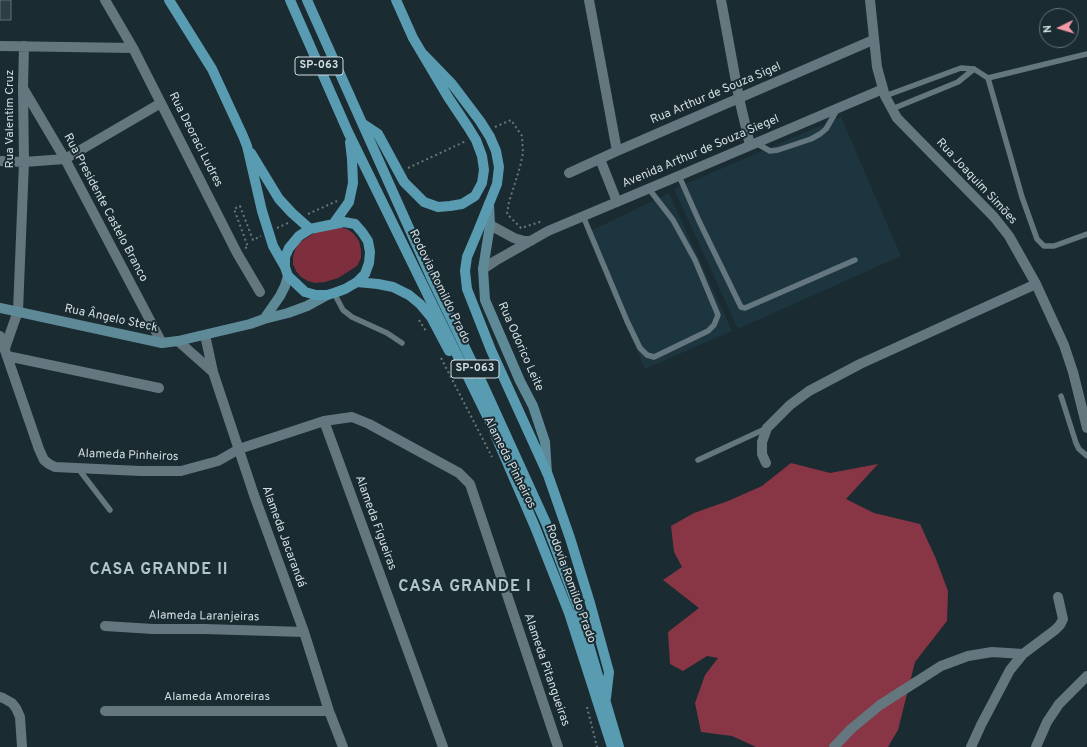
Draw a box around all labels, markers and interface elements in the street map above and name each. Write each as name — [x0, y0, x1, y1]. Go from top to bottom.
north arrow — [1039, 8, 1079, 48]
text: N — [1041, 24, 1055, 34]
road number: SP-063 — [295, 57, 343, 75]
street label: Rua Arthur de Souza Sigel — [649, 60, 783, 128]
street label: Rua Valentim Cruz — [4, 70, 18, 168]
street label: Rua Deoraci Ludres — [165, 90, 225, 190]
street label: Avenida Arthur de Souza Siegel — [620, 112, 782, 192]
street label: Rua Presidente Castelo Branco — [60, 131, 150, 285]
street label: Rua Joaquim Simões — [932, 136, 1020, 228]
street label: Rodovia Romildo Prado — [405, 228, 473, 346]
street label: Rua Odorico Leite — [494, 300, 546, 394]
street label: Rua Ângelo Steck — [63, 302, 159, 336]
road number: SP-063 — [451, 360, 499, 378]
street label: Alameda Pinheiros — [480, 415, 538, 511]
street label: Alameda Pinheiros — [77, 447, 179, 465]
street label: Alameda Figueiras — [351, 474, 399, 572]
street label: Alameda Jacarandá — [258, 484, 308, 590]
street label: Rodovia Romildo Prado — [542, 523, 598, 645]
district label: CASA GRANDE II — [89, 561, 229, 581]
district label: CASA GRANDE I — [398, 578, 532, 598]
street label: Alameda Laranjeiras — [149, 609, 259, 625]
street label: Alameda Pitangueiras — [520, 612, 572, 728]
street label: Alameda Amoreiras — [164, 691, 270, 705]

